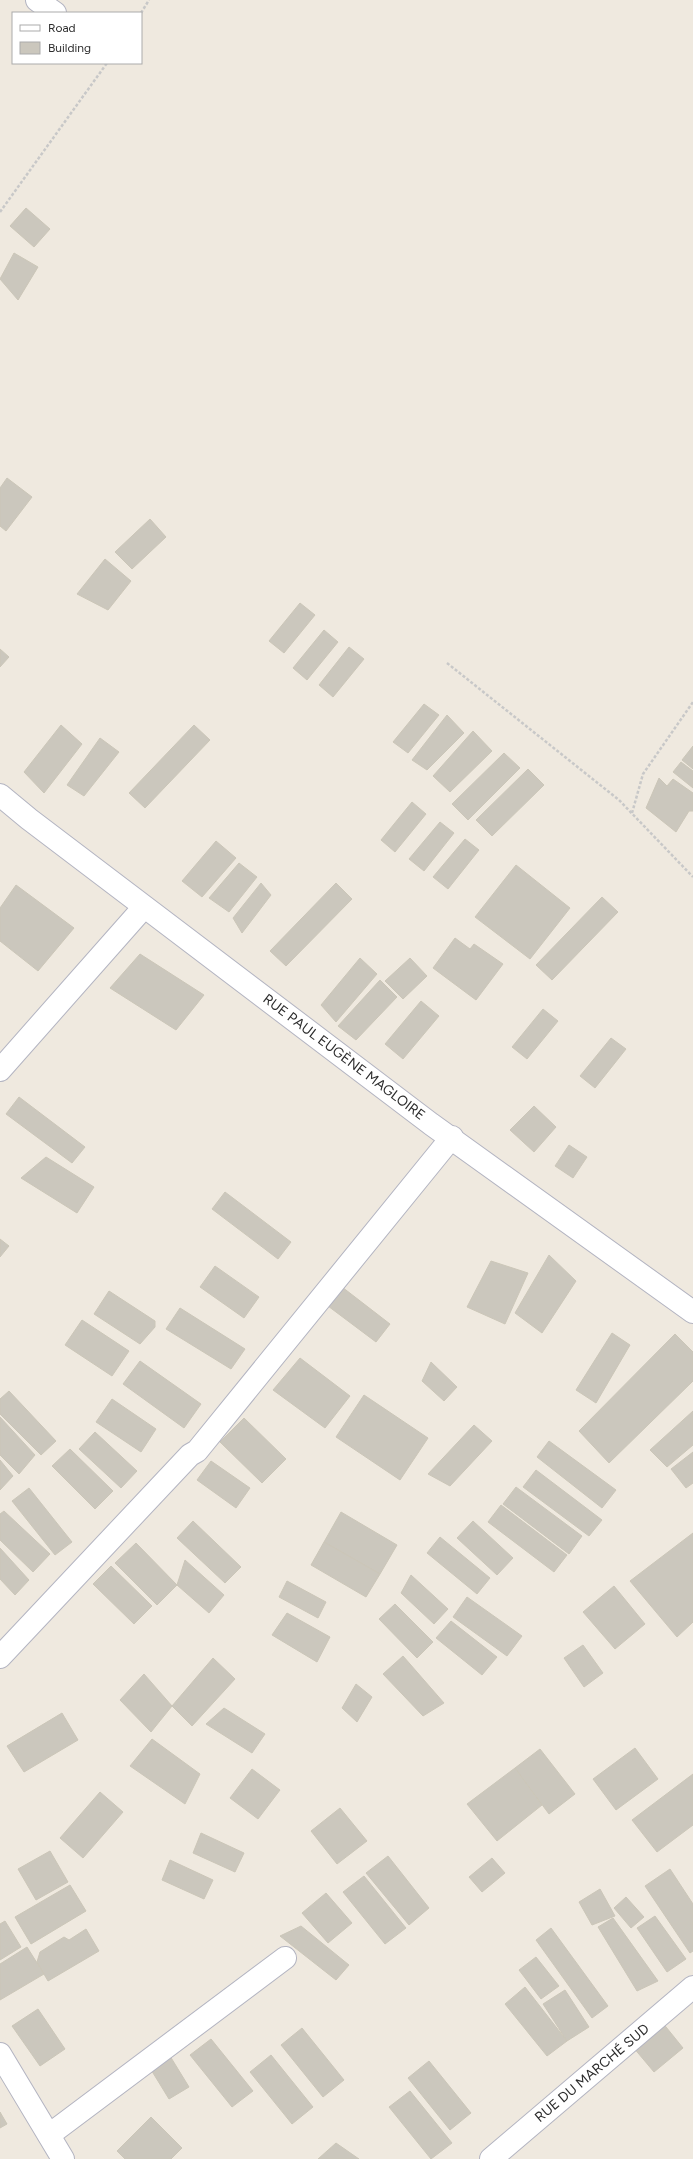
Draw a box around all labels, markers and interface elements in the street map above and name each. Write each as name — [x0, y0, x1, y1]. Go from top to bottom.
legend — [12, 12, 142, 64]
text: Road — [48, 21, 76, 35]
text: Building — [48, 41, 91, 55]
street label: RUE PAUL EUGÈNE MAGLOIRE — [260, 990, 428, 1124]
street label: RUE DU MARCHÉ SUD — [531, 2020, 653, 2126]

